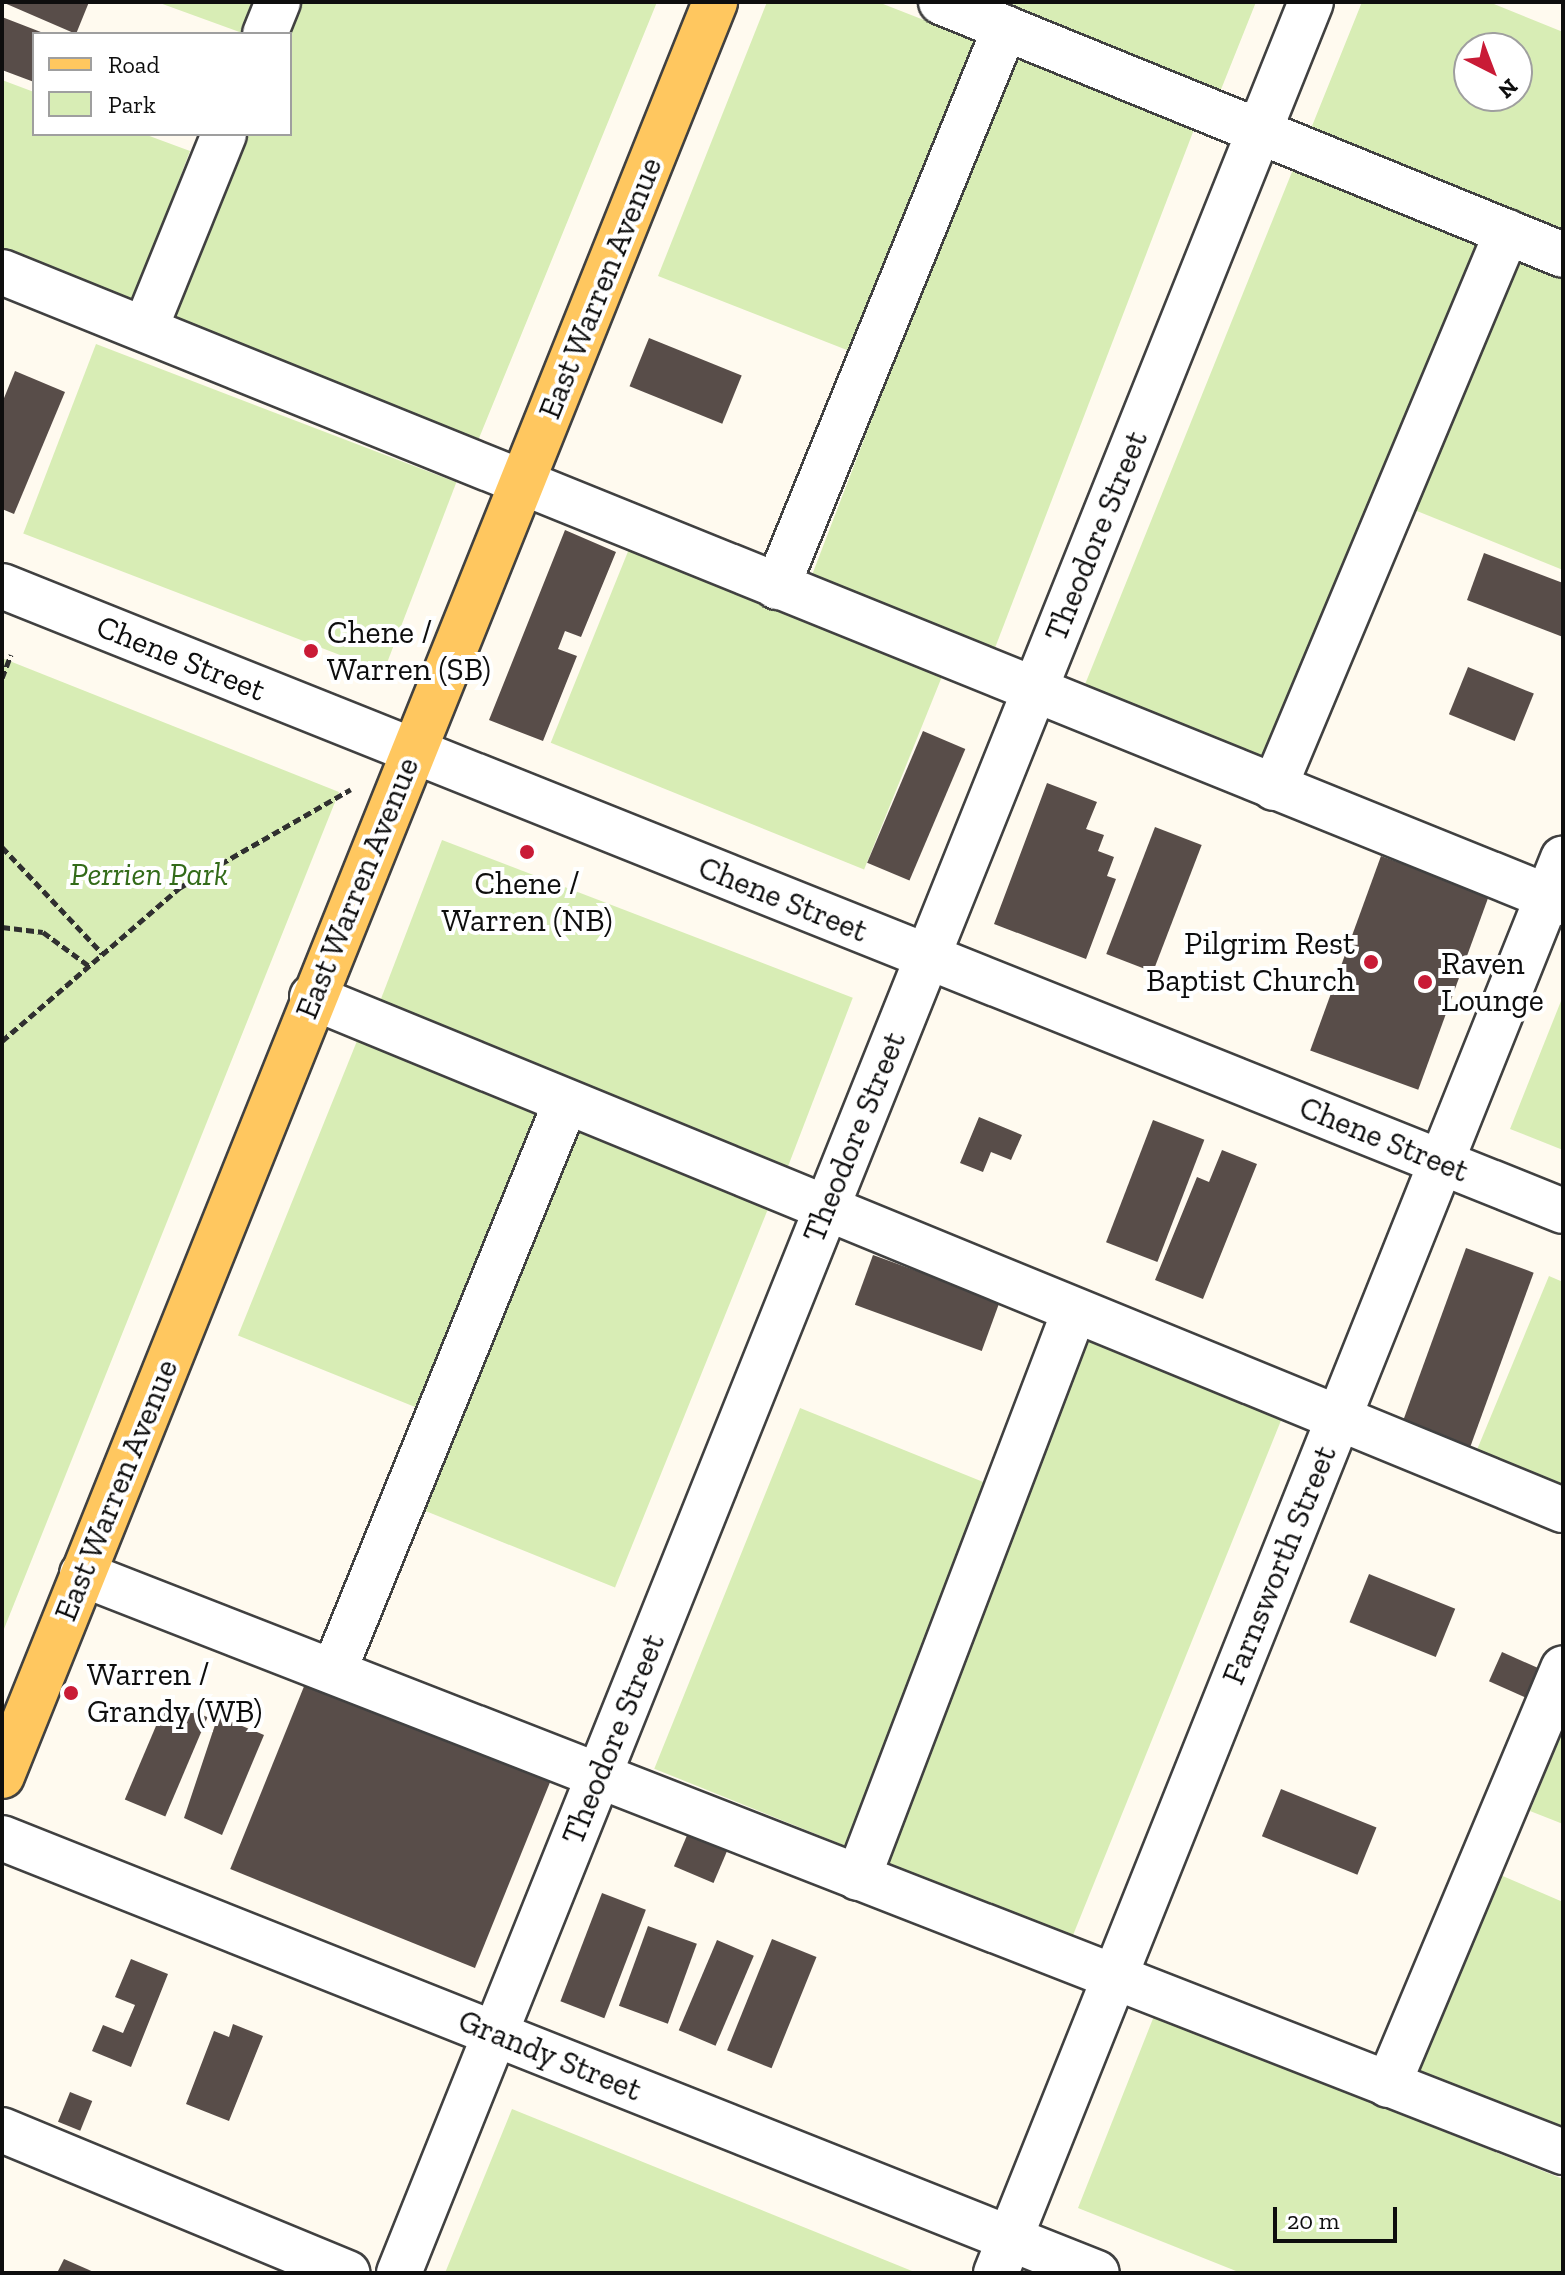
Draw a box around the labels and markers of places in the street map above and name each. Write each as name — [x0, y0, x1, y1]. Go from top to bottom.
place label: Chene / Warren (SB) — [327, 614, 491, 689]
marker: Chene / Warren (SB) — [302, 642, 320, 660]
marker: Chene / Warren (NB) — [518, 843, 536, 861]
place label: Chene / Warren (NB) — [441, 865, 613, 940]
place label: Pilgrim Rest Baptist Church — [1146, 925, 1355, 1000]
place label: Raven Lounge — [1441, 945, 1544, 1020]
marker: Pilgrim Rest Baptist Church — [1362, 953, 1380, 971]
marker: Raven Lounge — [1416, 973, 1434, 991]
place label: Warren / Grandy (WB) — [87, 1656, 263, 1731]
marker: Warren / Grandy (WB) — [62, 1684, 80, 1702]

